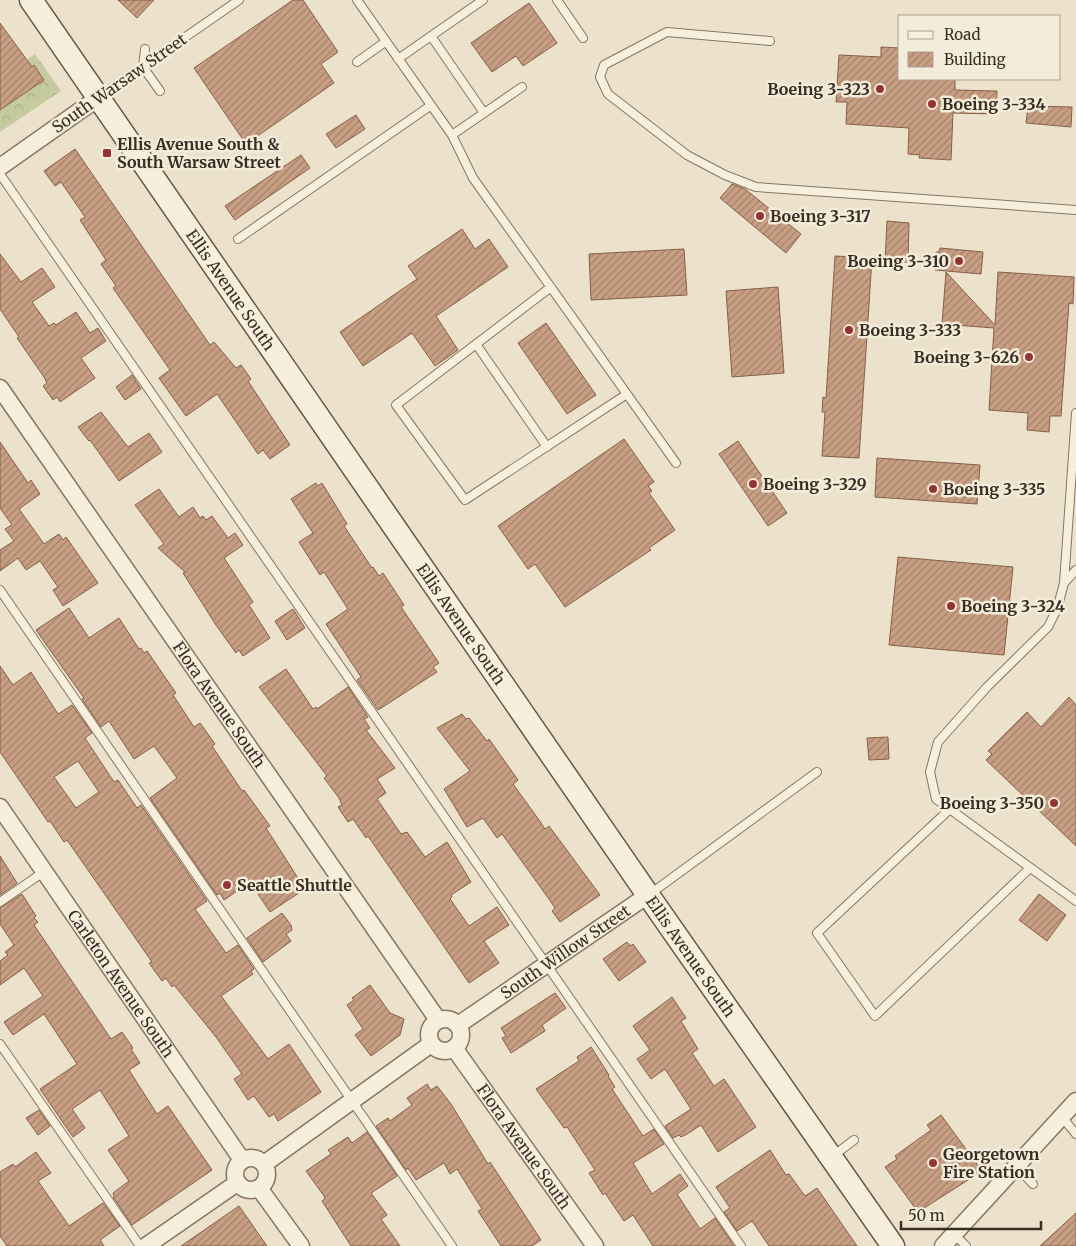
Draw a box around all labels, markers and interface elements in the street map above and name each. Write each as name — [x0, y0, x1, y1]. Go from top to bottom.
legend — [898, 15, 1061, 80]
text: Road — [944, 25, 980, 44]
street label: South Warsaw Street — [48, 29, 191, 137]
text: Building — [944, 50, 1006, 69]
place label: Boeing 3-323 — [767, 79, 870, 99]
marker: Boeing 3-323 — [874, 83, 886, 95]
place label: Boeing 3-334 — [942, 94, 1046, 114]
marker: Boeing 3-334 — [926, 98, 938, 110]
place label: Ellis Avenue South & South Warsaw Street — [117, 134, 282, 172]
marker: Ellis Avenue South & South Warsaw Street — [101, 147, 113, 159]
place label: Boeing 3-317 — [770, 206, 871, 226]
marker: Boeing 3-317 — [754, 210, 766, 222]
street label: Ellis Avenue South — [182, 225, 280, 355]
place label: Boeing 3-310 — [847, 251, 949, 271]
marker: Boeing 3-310 — [953, 255, 965, 267]
place label: Boeing 3-333 — [859, 320, 961, 340]
marker: Boeing 3-333 — [843, 324, 855, 336]
place label: Boeing 3-626 — [914, 347, 1019, 367]
marker: Boeing 3-626 — [1023, 351, 1035, 363]
place label: Boeing 3-329 — [763, 474, 867, 494]
marker: Boeing 3-329 — [747, 478, 759, 490]
place label: Boeing 3-335 — [943, 479, 1045, 499]
marker: Boeing 3-335 — [927, 483, 939, 495]
street label: Ellis Avenue South — [412, 560, 510, 689]
place label: Boeing 3-324 — [961, 596, 1065, 616]
marker: Boeing 3-324 — [945, 600, 957, 612]
street label: Flora Avenue South — [169, 638, 270, 772]
place label: Boeing 3-350 — [940, 793, 1044, 813]
marker: Boeing 3-350 — [1048, 797, 1060, 809]
place label: Seattle Shuttle — [237, 875, 352, 895]
marker: Seattle Shuttle — [221, 879, 233, 891]
street label: Ellis Avenue South — [642, 892, 740, 1021]
street label: South Willow Street — [497, 900, 635, 1003]
street label: Carleton Avenue South — [63, 906, 179, 1061]
street label: Flora Avenue South — [473, 1080, 576, 1213]
place label: Georgetown Fire Station — [943, 1144, 1040, 1182]
marker: Georgetown Fire Station — [927, 1157, 939, 1169]
scale bar — [901, 1198, 1041, 1230]
text: 50 m — [908, 1206, 945, 1225]

